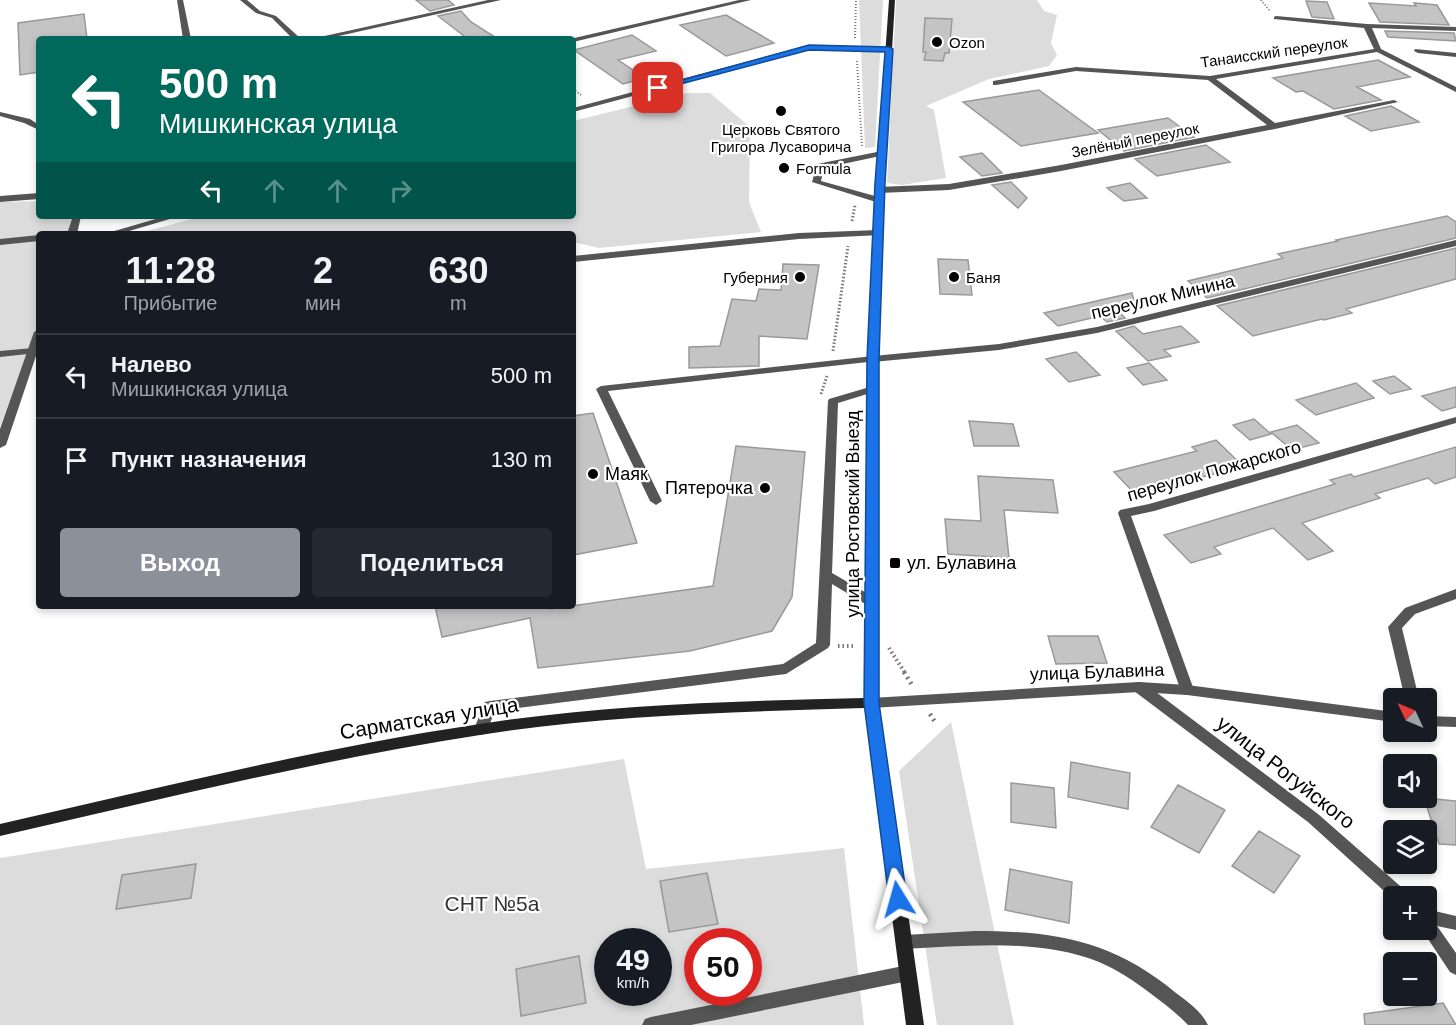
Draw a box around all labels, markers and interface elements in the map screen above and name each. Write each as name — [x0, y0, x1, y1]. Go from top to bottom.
street label: Танаисский переулок — [1199, 33, 1349, 71]
place label: Ozon — [949, 34, 985, 51]
marker: Ozon — [930, 35, 944, 49]
icon: left — [60, 60, 138, 138]
text: 500 m — [159, 60, 278, 107]
pin — [632, 62, 683, 113]
icon: arrive — [641, 71, 674, 104]
marker: Церковь Святого Григора Лусаворича — [774, 104, 788, 118]
text: Мишкинская улица — [159, 109, 397, 139]
street label: Зелёный переулок — [1070, 119, 1201, 161]
place label: Церковь Святого Григора Лусаворича — [711, 121, 852, 155]
place label: Formula — [796, 160, 852, 177]
marker: Formula — [777, 161, 791, 175]
icon: left — [195, 174, 228, 207]
icon: ahead — [258, 174, 291, 207]
icon: ahead — [321, 174, 354, 207]
icon: right — [384, 174, 417, 207]
text: 11:28 — [125, 250, 216, 291]
text: 2 — [313, 250, 333, 291]
text: 630 — [428, 250, 488, 291]
place label: Губерния — [723, 269, 788, 286]
place label: Баня — [966, 269, 1001, 286]
marker: Губерния — [793, 270, 807, 284]
marker: Баня — [947, 270, 961, 284]
street label: переулок Минина — [1089, 271, 1238, 323]
text: Прибытие — [123, 292, 217, 314]
text: мин — [305, 292, 341, 314]
text: m — [450, 292, 467, 314]
text: Налево — [111, 352, 192, 377]
icon: left — [60, 360, 93, 393]
text: 500 m — [491, 363, 552, 388]
text: Мишкинская улица — [111, 378, 288, 400]
street label: улица Ростовский Выезд — [843, 410, 863, 618]
street label: переулок Пожарского — [1125, 437, 1303, 505]
icon: arrive — [60, 444, 93, 477]
text: Пункт назначения — [111, 447, 307, 472]
text: 130 m — [491, 447, 552, 472]
place label: Маяк — [605, 464, 648, 484]
marker: Маяк — [586, 467, 600, 481]
place label: Пятерочка — [665, 478, 754, 498]
marker: Пятерочка — [758, 481, 772, 495]
button: Выход — [60, 528, 300, 597]
button: Поделиться — [312, 528, 552, 597]
place label: ул. Булавина — [907, 553, 1017, 573]
marker: ул. Булавина — [888, 556, 902, 570]
street label: улица Булавина — [1029, 660, 1166, 684]
north arrow — [1383, 688, 1437, 742]
map controls — [1383, 688, 1437, 1006]
street label: Сарматская улица — [338, 692, 520, 743]
street label: улица Рогуйского — [1212, 711, 1360, 833]
button: sound — [1383, 754, 1437, 808]
button: layers — [1383, 820, 1437, 874]
position arrow — [866, 867, 930, 931]
button: + — [1383, 886, 1437, 940]
park label: СНТ №5а — [445, 892, 540, 915]
speed limit sign: 50 — [684, 928, 762, 1006]
text: 49 — [616, 943, 650, 976]
button: − — [1383, 952, 1437, 1006]
text: km/h — [617, 974, 649, 991]

